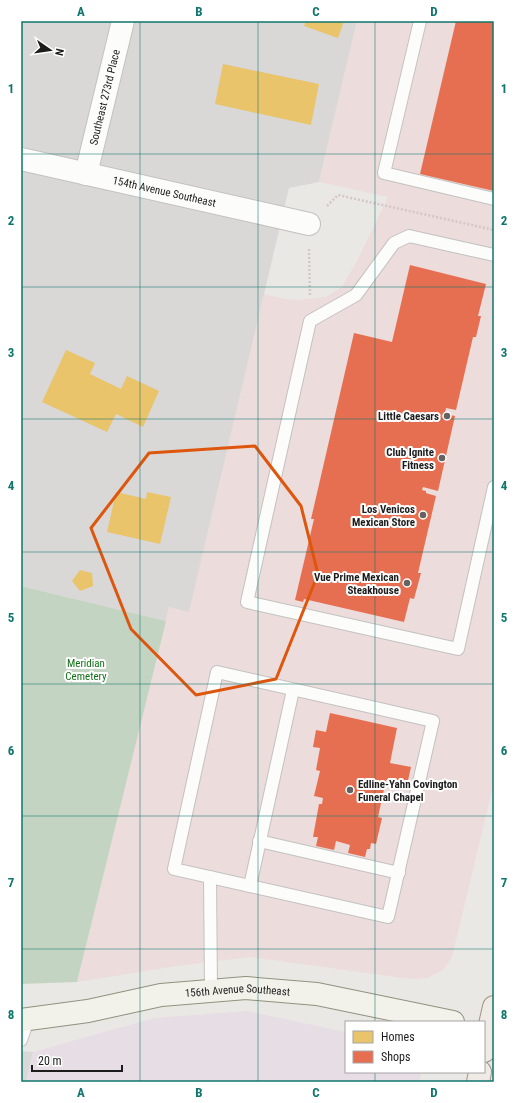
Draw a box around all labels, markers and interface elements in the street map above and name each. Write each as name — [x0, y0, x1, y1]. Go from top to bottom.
text: A — [77, 4, 85, 19]
text: B — [195, 4, 203, 19]
text: C — [312, 4, 320, 19]
text: D — [430, 4, 438, 19]
north arrow — [30, 30, 70, 70]
text: N — [52, 47, 66, 57]
street label: Southeast 273rd Place — [87, 48, 122, 146]
text: 1 — [8, 81, 14, 96]
text: 1 — [501, 81, 507, 96]
street label: 154th Avenue Southeast — [111, 173, 217, 209]
text: 2 — [8, 213, 15, 228]
text: 2 — [501, 213, 508, 228]
text: 3 — [8, 345, 14, 360]
text: 3 — [501, 345, 507, 360]
place label: Little Caesars — [378, 410, 439, 423]
marker: Little Caesars — [442, 411, 452, 421]
place label: Club Ignite Fitness — [386, 446, 434, 472]
marker: Club Ignite Fitness — [437, 453, 447, 463]
text: 4 — [8, 478, 15, 493]
text: 4 — [501, 478, 508, 493]
place label: Los Venicos Mexican Store — [352, 503, 415, 529]
marker: Los Venicos Mexican Store — [418, 510, 428, 520]
place label: Vue Prime Mexican Steakhouse — [314, 571, 399, 597]
marker: Vue Prime Mexican Steakhouse — [402, 578, 412, 588]
text: 5 — [8, 610, 15, 625]
text: 5 — [501, 610, 508, 625]
park label: Meridian Cemetery — [65, 657, 107, 683]
text: 6 — [8, 743, 15, 758]
text: 6 — [501, 743, 508, 758]
place label: Edline-Yahn Covington Funeral Chapel — [358, 778, 458, 804]
marker: Edline-Yahn Covington Funeral Chapel — [345, 785, 355, 795]
text: 7 — [8, 875, 15, 890]
text: 7 — [501, 875, 508, 890]
street label: 156th Avenue Southeast — [184, 982, 291, 1000]
text: 8 — [8, 1007, 14, 1022]
text: 8 — [501, 1007, 507, 1022]
legend — [345, 1021, 485, 1073]
text: Homes — [381, 1030, 415, 1044]
scale bar — [32, 1047, 122, 1073]
text: Shops — [381, 1050, 410, 1064]
text: 20 m — [38, 1054, 62, 1068]
text: A — [77, 1085, 85, 1100]
text: B — [195, 1085, 203, 1100]
text: C — [312, 1085, 320, 1100]
text: D — [430, 1085, 438, 1100]

